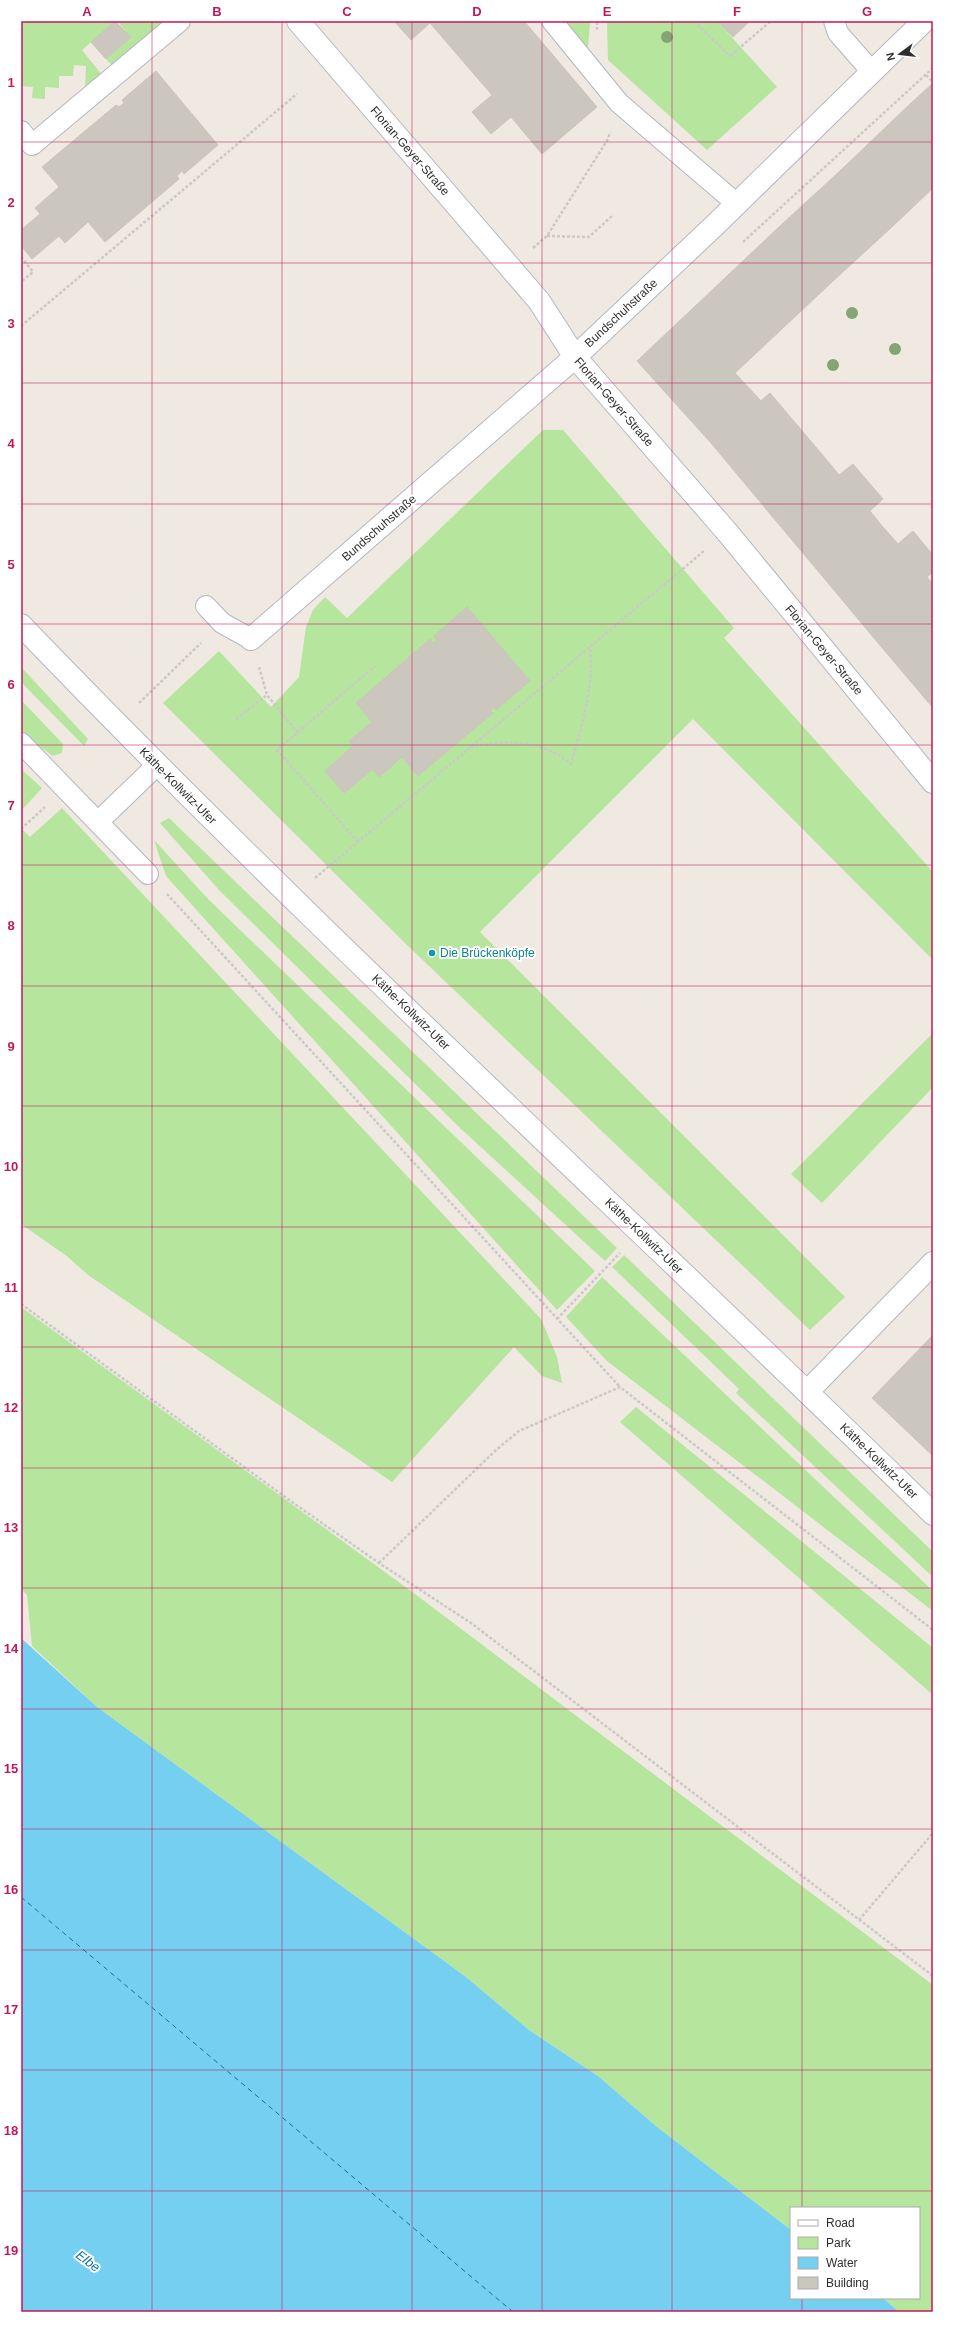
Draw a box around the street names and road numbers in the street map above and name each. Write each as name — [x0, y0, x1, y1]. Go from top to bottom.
street label: Florian-Geyer-Straße — [368, 104, 453, 199]
street label: Bundschuhstraße — [582, 276, 660, 350]
street label: Florian-Geyer-Straße — [572, 355, 657, 450]
street label: Bundschuhstraße — [339, 492, 419, 564]
street label: Florian-Geyer-Straße — [782, 602, 866, 698]
street label: Käthe-Kollwitz-Ufer — [137, 745, 219, 827]
street label: Käthe-Kollwitz-Ufer — [369, 971, 453, 1053]
street label: Käthe-Kollwitz-Ufer — [602, 1195, 686, 1277]
street label: Käthe-Kollwitz-Ufer — [837, 1420, 921, 1502]

